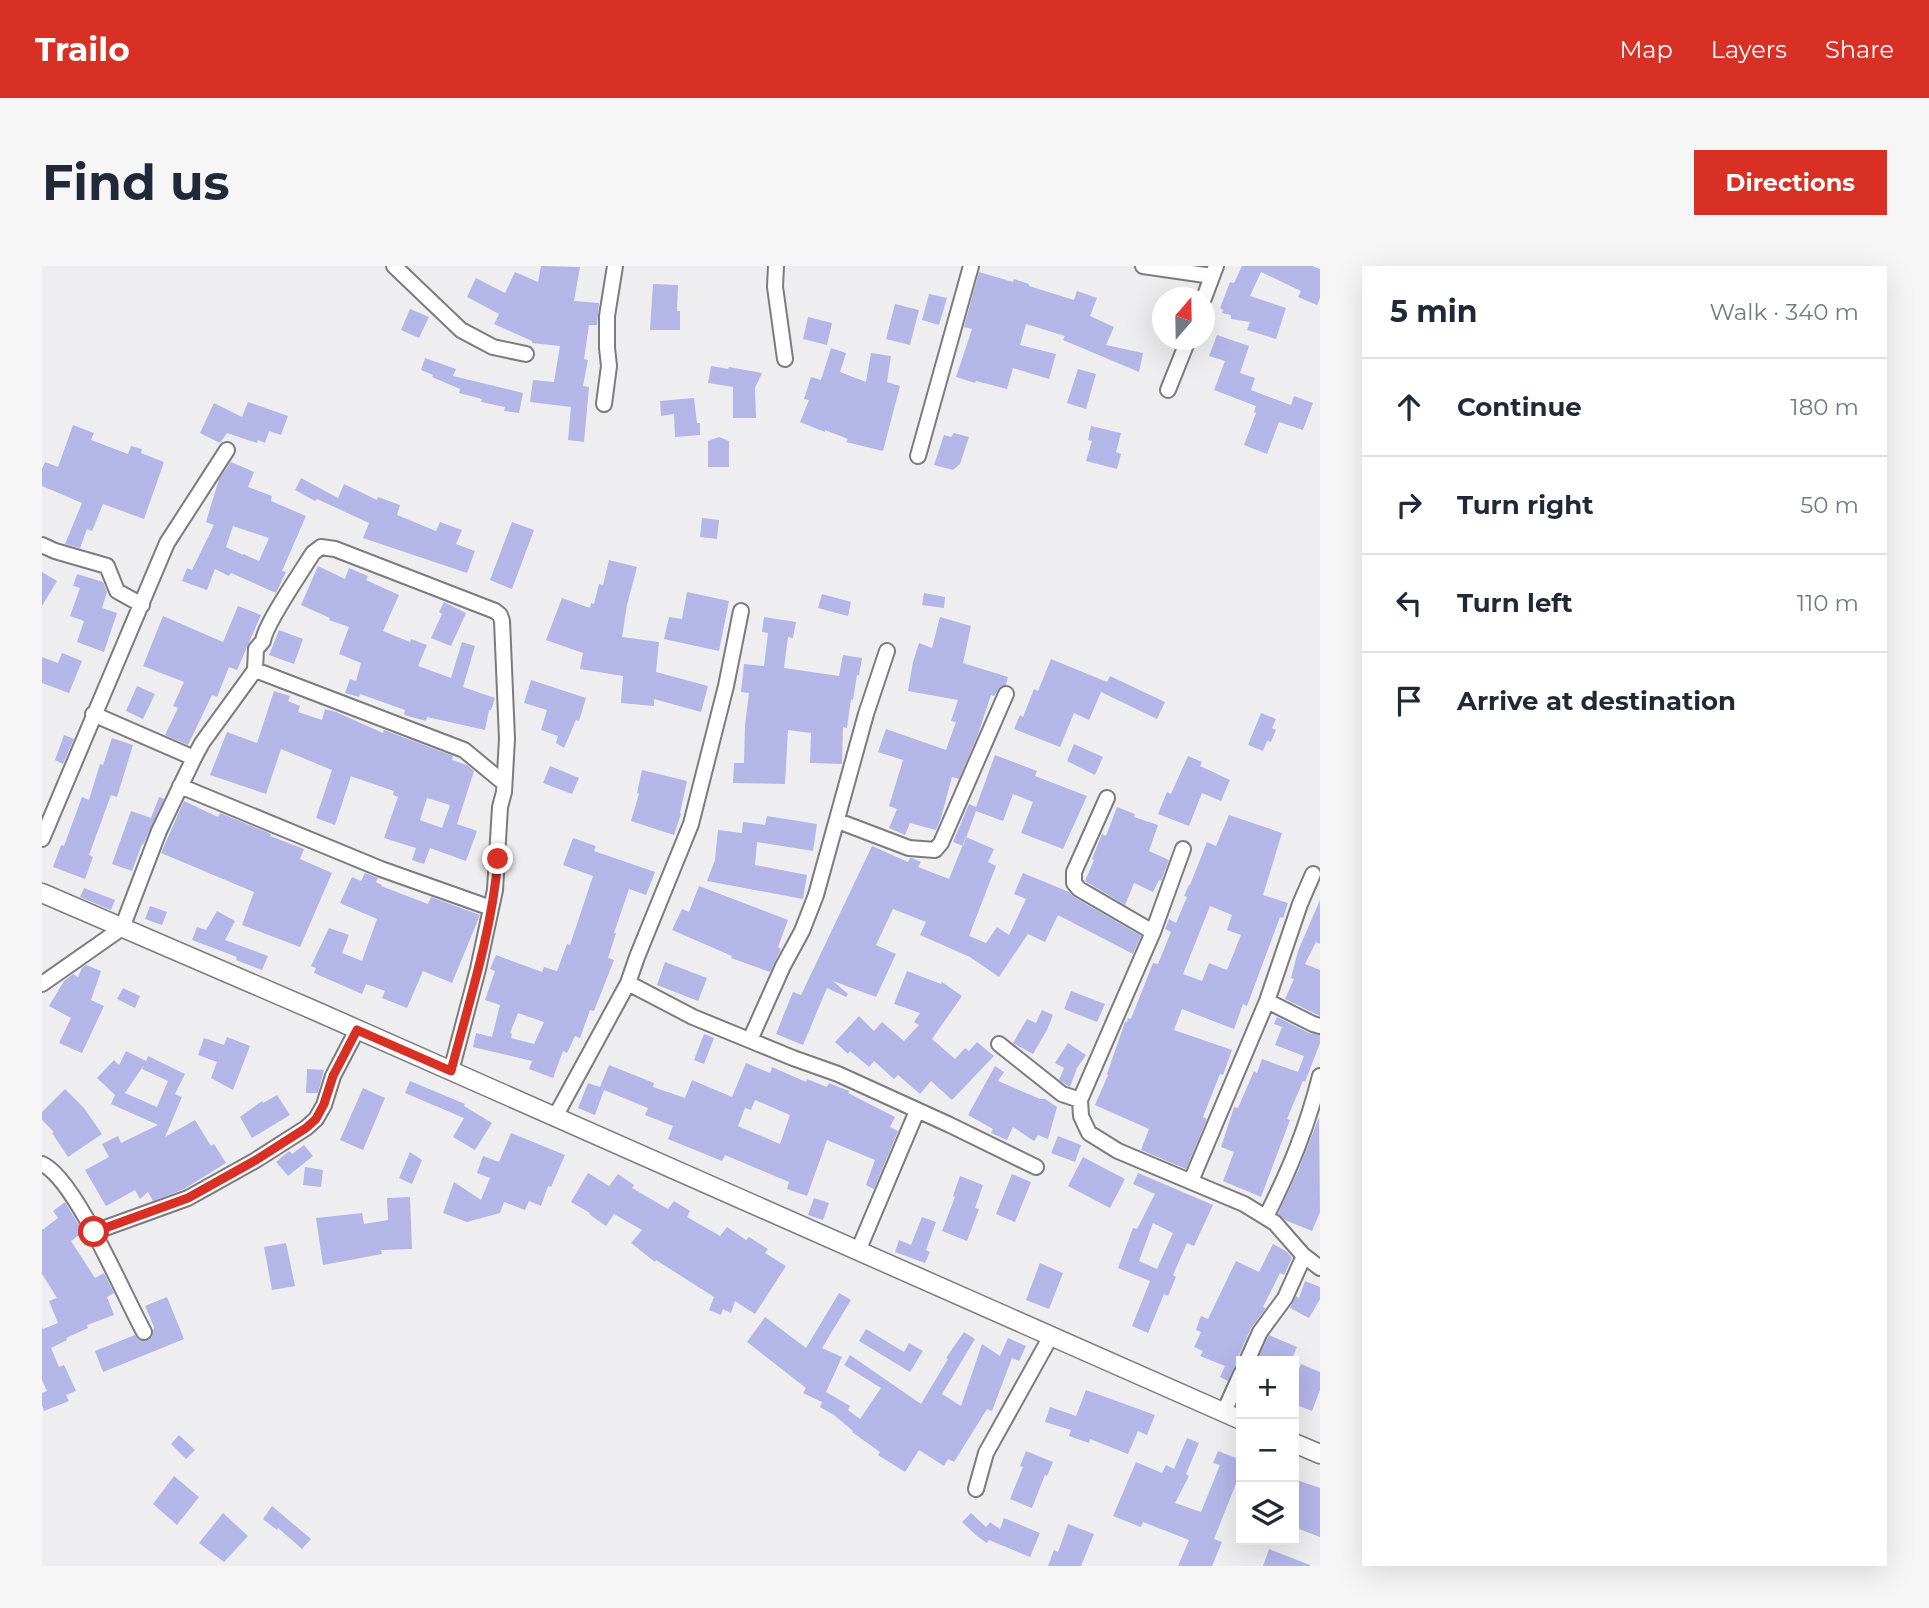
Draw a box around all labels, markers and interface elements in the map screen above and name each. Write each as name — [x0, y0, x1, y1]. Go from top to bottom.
text: Trailo — [35, 29, 130, 69]
text: Map — [1619, 35, 1673, 64]
text: Layers — [1711, 35, 1787, 64]
text: Share — [1825, 35, 1894, 64]
button: Directions — [1694, 150, 1887, 215]
text: Find us — [42, 153, 230, 212]
north arrow — [1152, 287, 1215, 350]
text: 5 min — [1390, 293, 1478, 330]
text: Walk · 340 m — [1710, 298, 1859, 326]
icon: ahead — [1390, 388, 1428, 426]
text: Continue — [1457, 391, 1582, 423]
text: 180 m — [1790, 393, 1859, 421]
icon: right — [1390, 486, 1428, 524]
text: Turn right — [1457, 489, 1593, 521]
text: 50 m — [1800, 491, 1859, 519]
icon: left — [1390, 584, 1428, 622]
text: Turn left — [1457, 587, 1573, 619]
text: 110 m — [1797, 589, 1859, 617]
icon: arrive — [1390, 682, 1428, 720]
text: Arrive at destination — [1457, 685, 1736, 717]
route end — [482, 843, 513, 874]
route start — [78, 1216, 109, 1247]
map controls — [1236, 1356, 1299, 1545]
button: + — [1236, 1356, 1299, 1419]
button: − — [1236, 1419, 1299, 1482]
button: layers — [1236, 1482, 1299, 1545]

